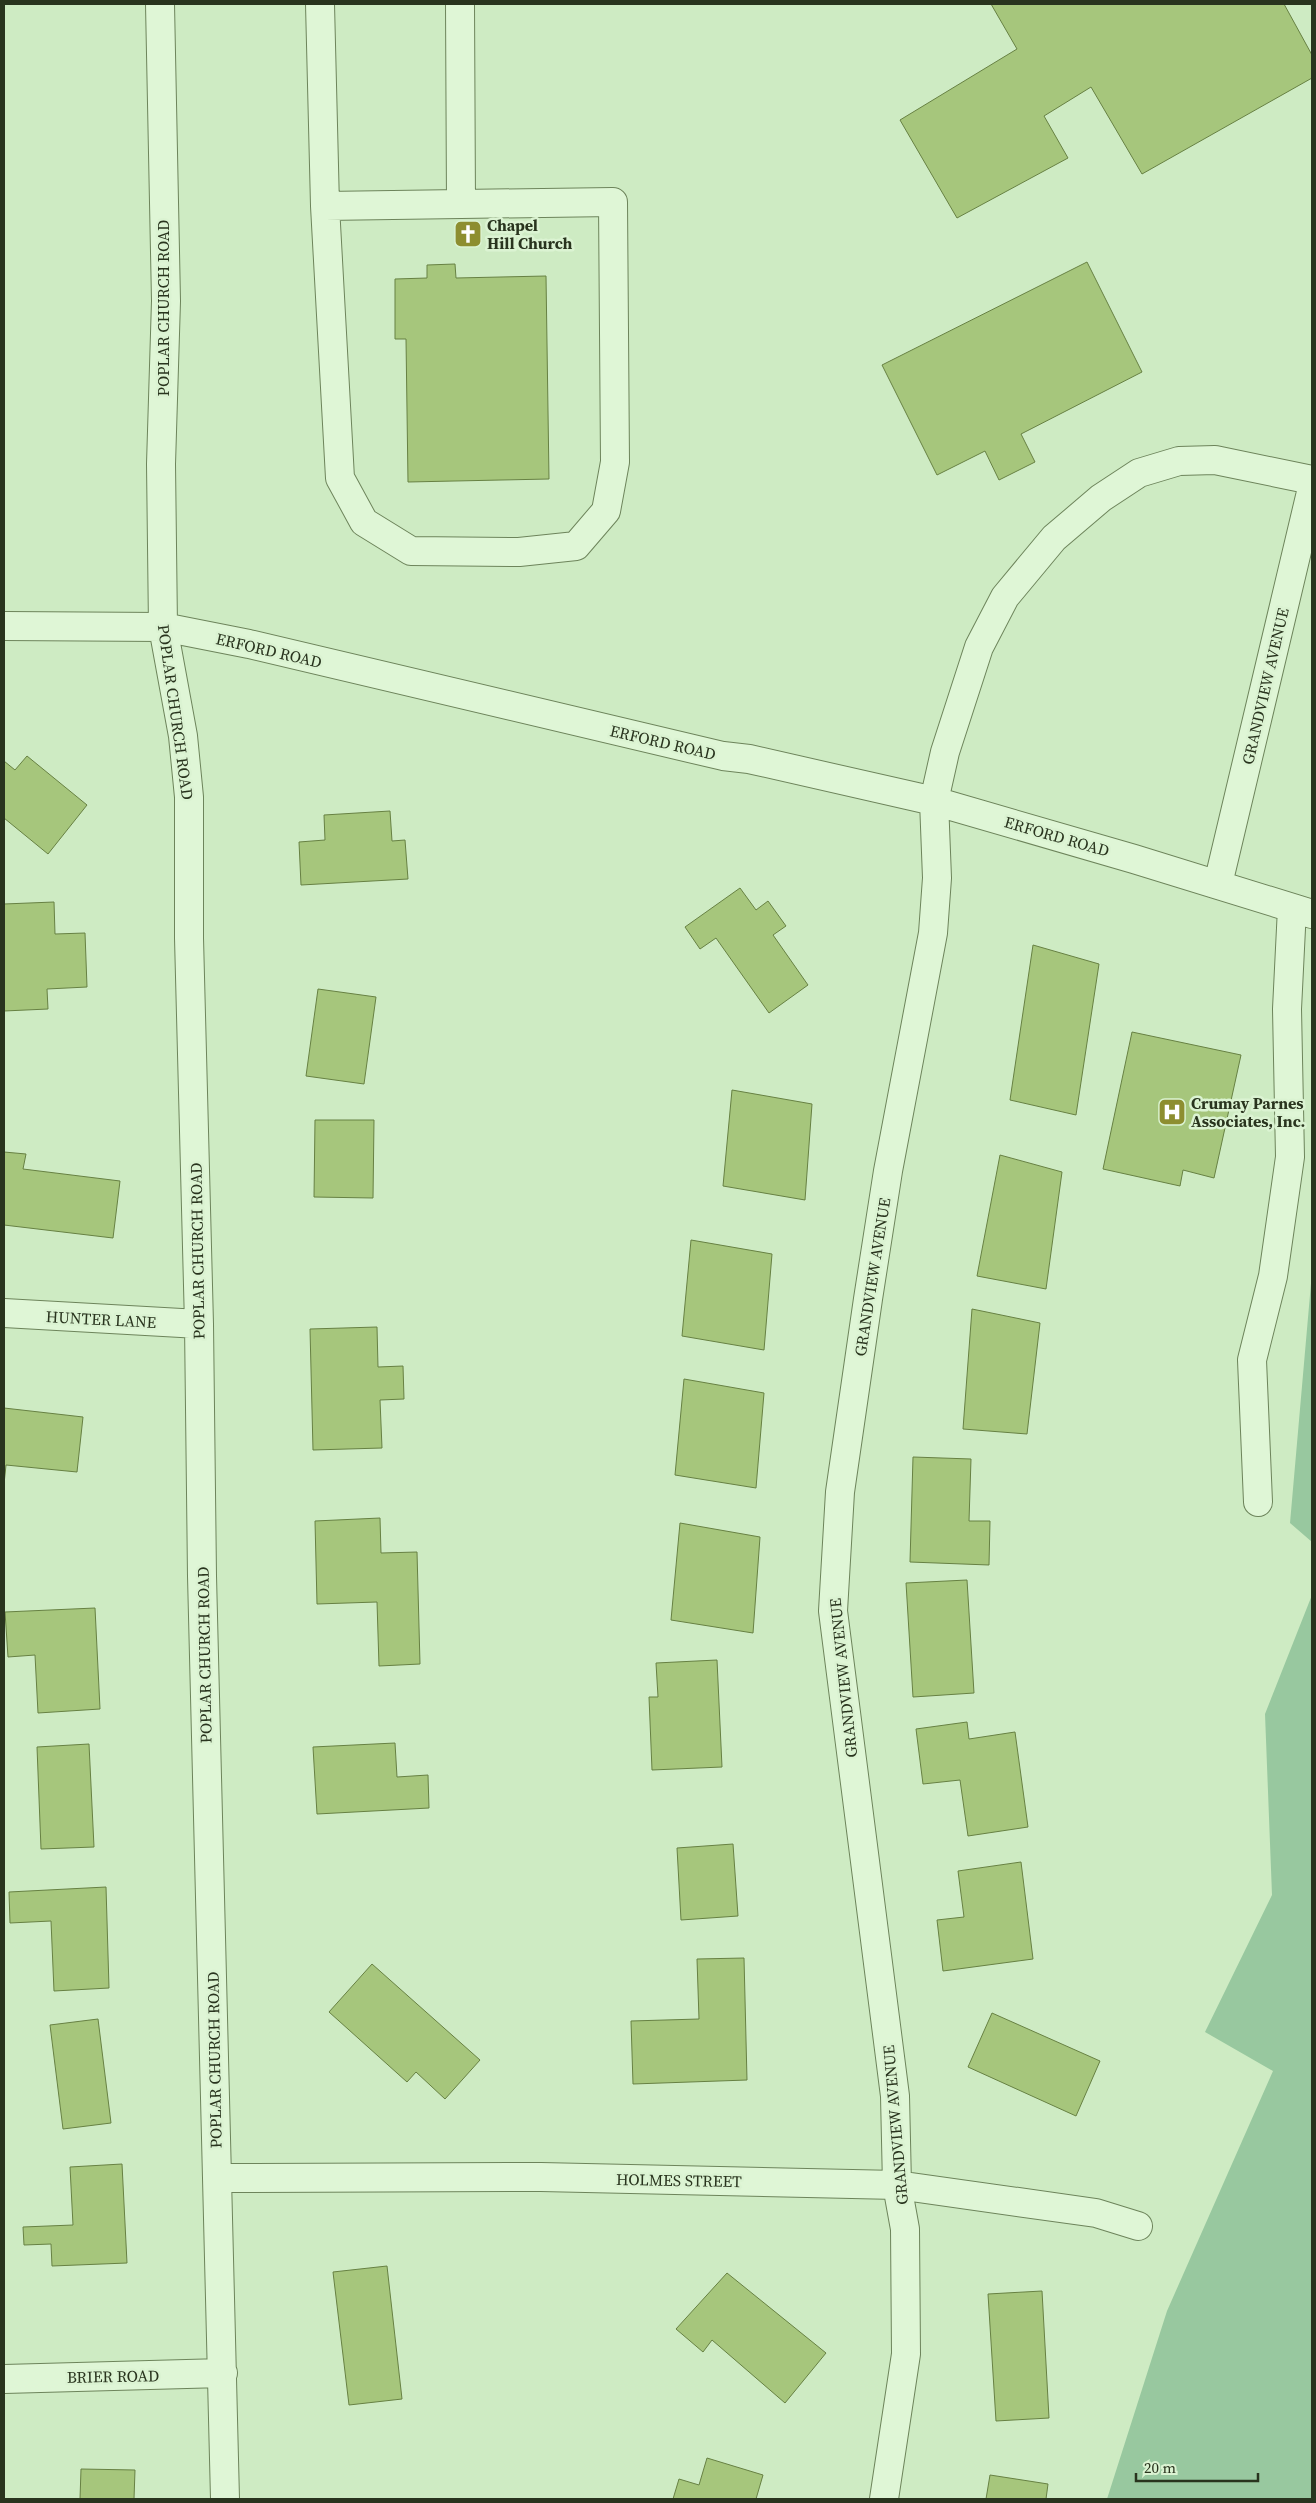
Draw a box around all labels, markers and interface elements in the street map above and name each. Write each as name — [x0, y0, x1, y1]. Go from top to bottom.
place label: Chapel Hill Church — [487, 214, 572, 254]
church icon: Chapel Hill Church — [453, 219, 483, 249]
street label: POPLAR CHURCH ROAD — [152, 220, 174, 396]
street label: GRANDVIEW AVENUE — [1236, 605, 1294, 767]
street label: POPLAR CHURCH ROAD — [153, 623, 199, 801]
street label: ERFORD ROAD — [214, 627, 324, 673]
street label: ERFORD ROAD — [608, 719, 718, 765]
street label: ERFORD ROAD — [1002, 811, 1112, 861]
place label: Crumay Parnes Associates, Inc. — [1191, 1092, 1305, 1132]
hospital icon: Crumay Parnes Associates, Inc. — [1157, 1097, 1187, 1127]
street label: POPLAR CHURCH ROAD — [184, 1162, 210, 1340]
street label: GRANDVIEW AVENUE — [849, 1196, 895, 1358]
street label: HUNTER LANE — [45, 1305, 157, 1333]
street label: POPLAR CHURCH ROAD — [191, 1566, 217, 1744]
street label: GRANDVIEW AVENUE — [824, 1597, 862, 1759]
street label: POPLAR CHURCH ROAD — [201, 1971, 227, 2149]
street label: GRANDVIEW AVENUE — [877, 2044, 913, 2206]
street label: HOLMES STREET — [616, 2168, 742, 2192]
street label: BRIER ROAD — [67, 2364, 159, 2388]
scale bar — [1136, 2450, 1258, 2482]
text: 20 m — [1144, 2457, 1176, 2478]

